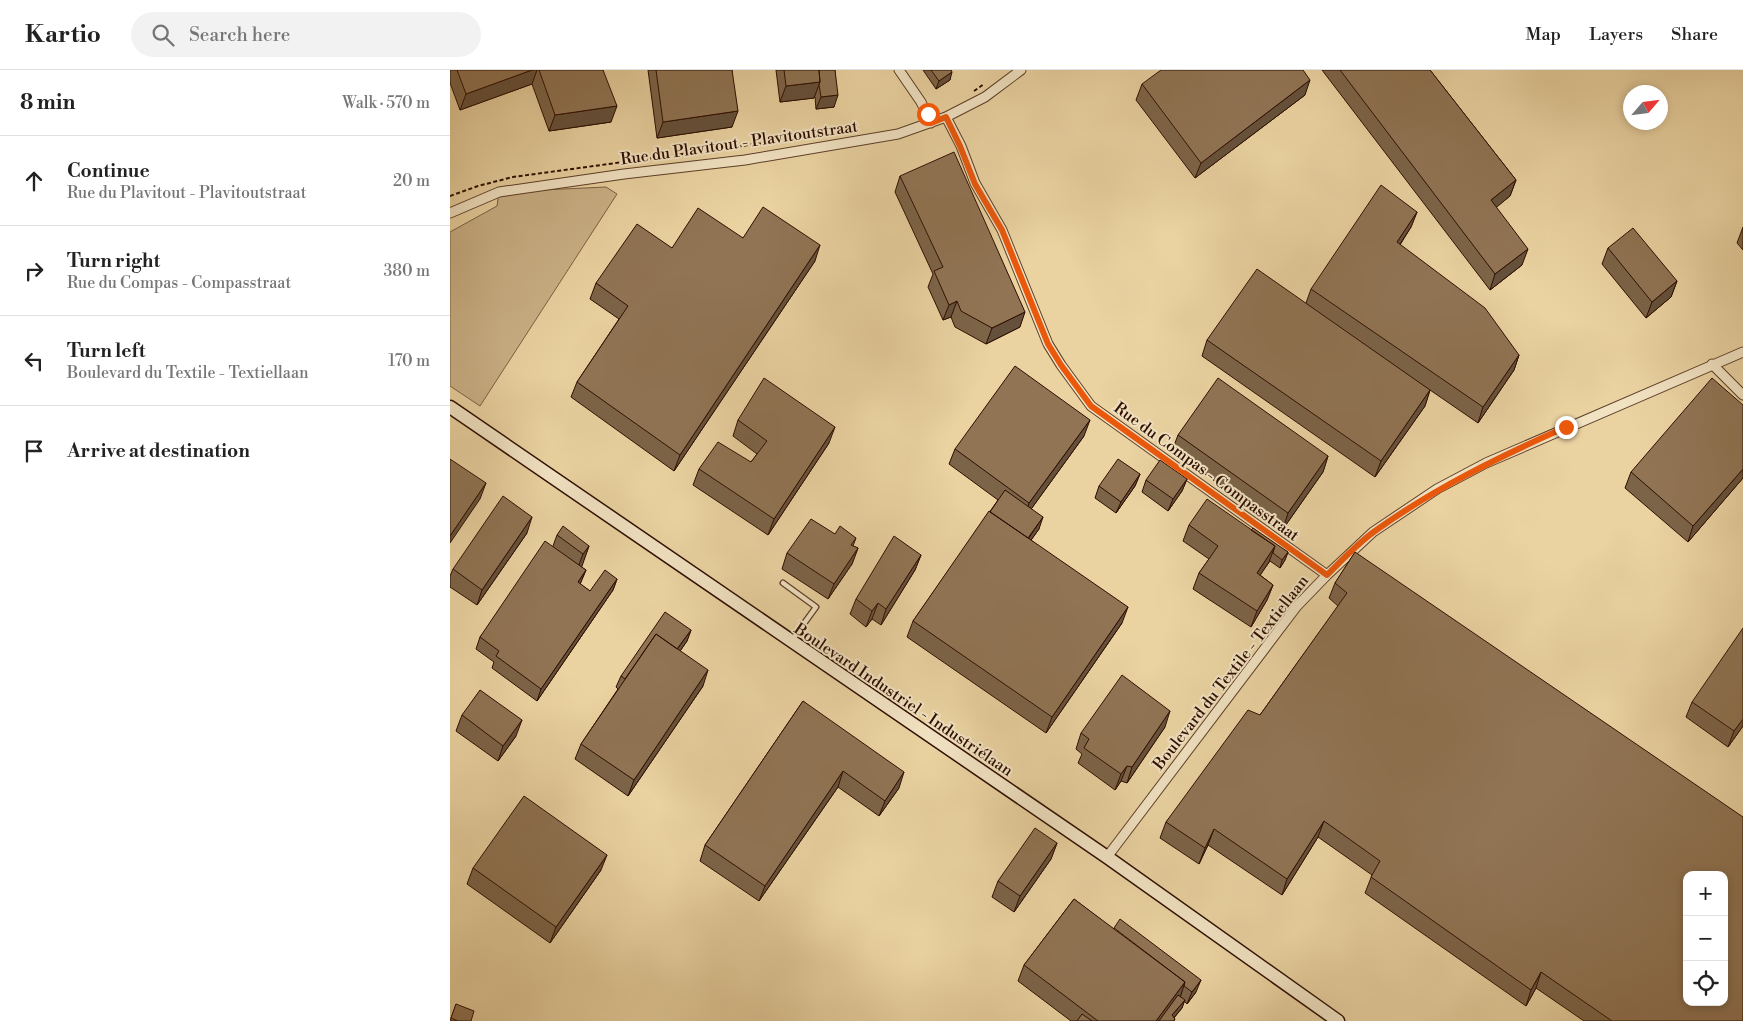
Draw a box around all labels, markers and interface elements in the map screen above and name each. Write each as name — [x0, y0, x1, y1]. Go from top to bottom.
search box — [131, 12, 481, 57]
text: Kartio — [25, 20, 101, 50]
icon: search — [149, 21, 177, 49]
text: Search here — [189, 23, 290, 47]
text: Map — [1526, 23, 1561, 46]
text: Layers — [1589, 23, 1643, 46]
text: Share — [1671, 23, 1718, 46]
north arrow — [1623, 85, 1668, 130]
text: 8 min — [20, 90, 75, 116]
text: Walk · 570 m — [342, 93, 430, 113]
route start — [917, 103, 940, 126]
street label: Rue du Plavitout - Plavitoutstraat — [619, 116, 859, 170]
text: Continue — [67, 159, 150, 183]
icon: ahead — [20, 167, 48, 195]
text: 20 m — [393, 171, 430, 191]
text: Rue du Plavitout - Plavitoutstraat — [67, 183, 306, 203]
text: Turn right — [67, 249, 160, 273]
icon: right — [20, 257, 48, 285]
text: 380 m — [383, 261, 430, 281]
text: Rue du Compas - Compasstraat — [67, 273, 291, 293]
text: Turn left — [67, 339, 146, 363]
icon: left — [20, 347, 48, 375]
text: 170 m — [388, 351, 430, 371]
text: Boulevard du Textile - Textiellaan — [67, 363, 309, 383]
street label: Rue du Compas - Compasstraat — [1110, 398, 1303, 546]
route end — [1555, 416, 1578, 439]
icon: arrive — [20, 437, 48, 465]
text: Arrive at destination — [67, 439, 250, 463]
street label: Boulevard du Textile - Textiellaan — [1148, 571, 1313, 775]
street label: Boulevard Industriel - Industriélaan — [789, 618, 1017, 781]
map controls — [1683, 871, 1728, 1006]
button: + — [1683, 871, 1728, 916]
button: − — [1683, 916, 1728, 961]
button: locate — [1683, 961, 1728, 1006]

